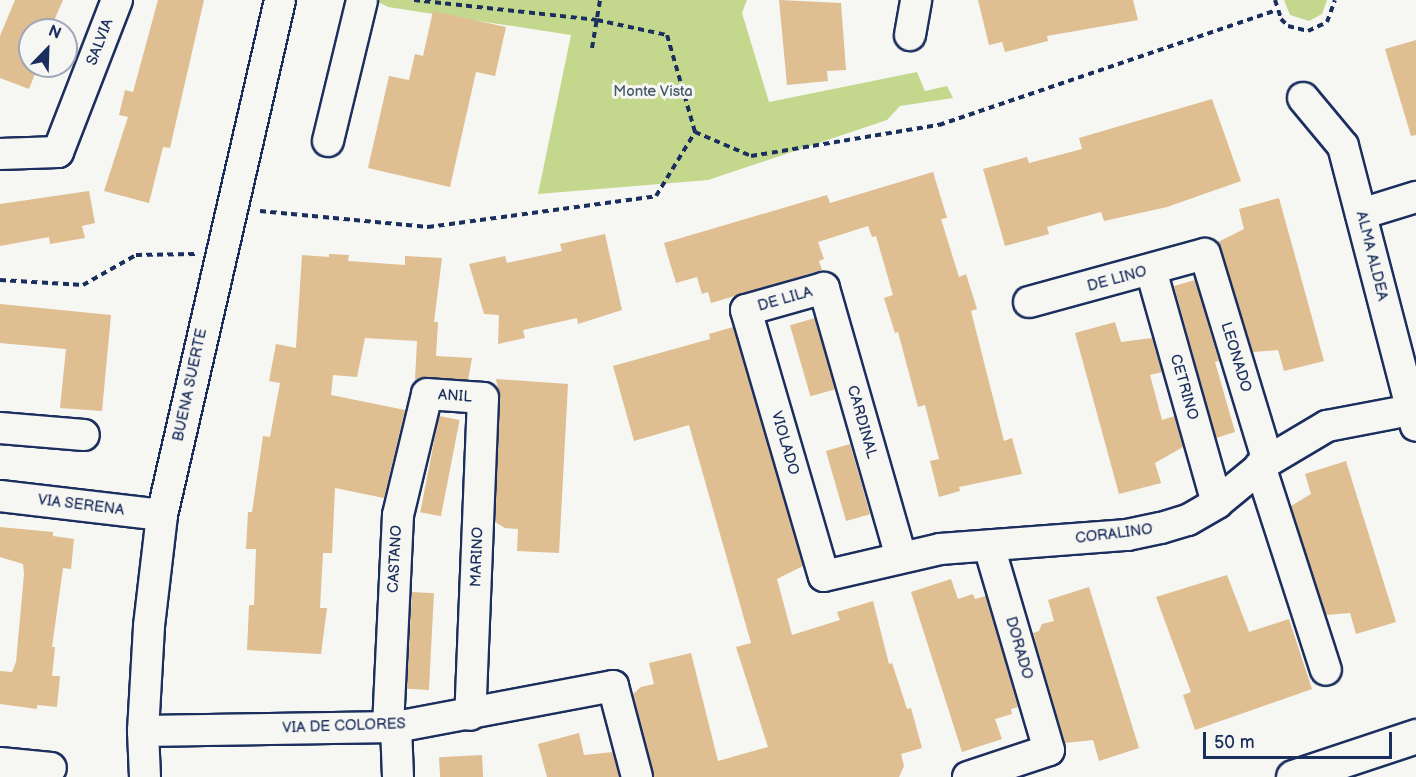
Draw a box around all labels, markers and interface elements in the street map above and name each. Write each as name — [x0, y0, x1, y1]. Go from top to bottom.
street label: SALVIA — [83, 16, 117, 68]
north arrow — [18, 18, 78, 78]
text: N — [45, 22, 64, 44]
park label: Monte Vista — [613, 83, 693, 101]
street label: ALMA ALDEA — [1352, 209, 1392, 303]
street label: DE LINO — [1085, 262, 1149, 296]
street label: DE LILA — [756, 283, 814, 315]
street label: LEONADO — [1217, 320, 1255, 394]
street label: BUENA SUERTE — [169, 327, 211, 443]
street label: CETRINO — [1166, 352, 1202, 422]
street label: CARDINAL — [843, 383, 881, 461]
street label: ANIL — [438, 386, 472, 406]
street label: VIOLADO — [767, 409, 803, 477]
street label: VIA SERENA — [37, 491, 125, 519]
street label: CORALINO — [1074, 520, 1154, 548]
street label: CASTANO — [384, 525, 406, 593]
street label: MARINO — [467, 527, 487, 587]
street label: DORADO — [1001, 615, 1037, 681]
street label: VIA DE COLORES — [282, 715, 406, 737]
scale bar — [1206, 720, 1395, 758]
text: 50 m — [1214, 732, 1255, 753]

